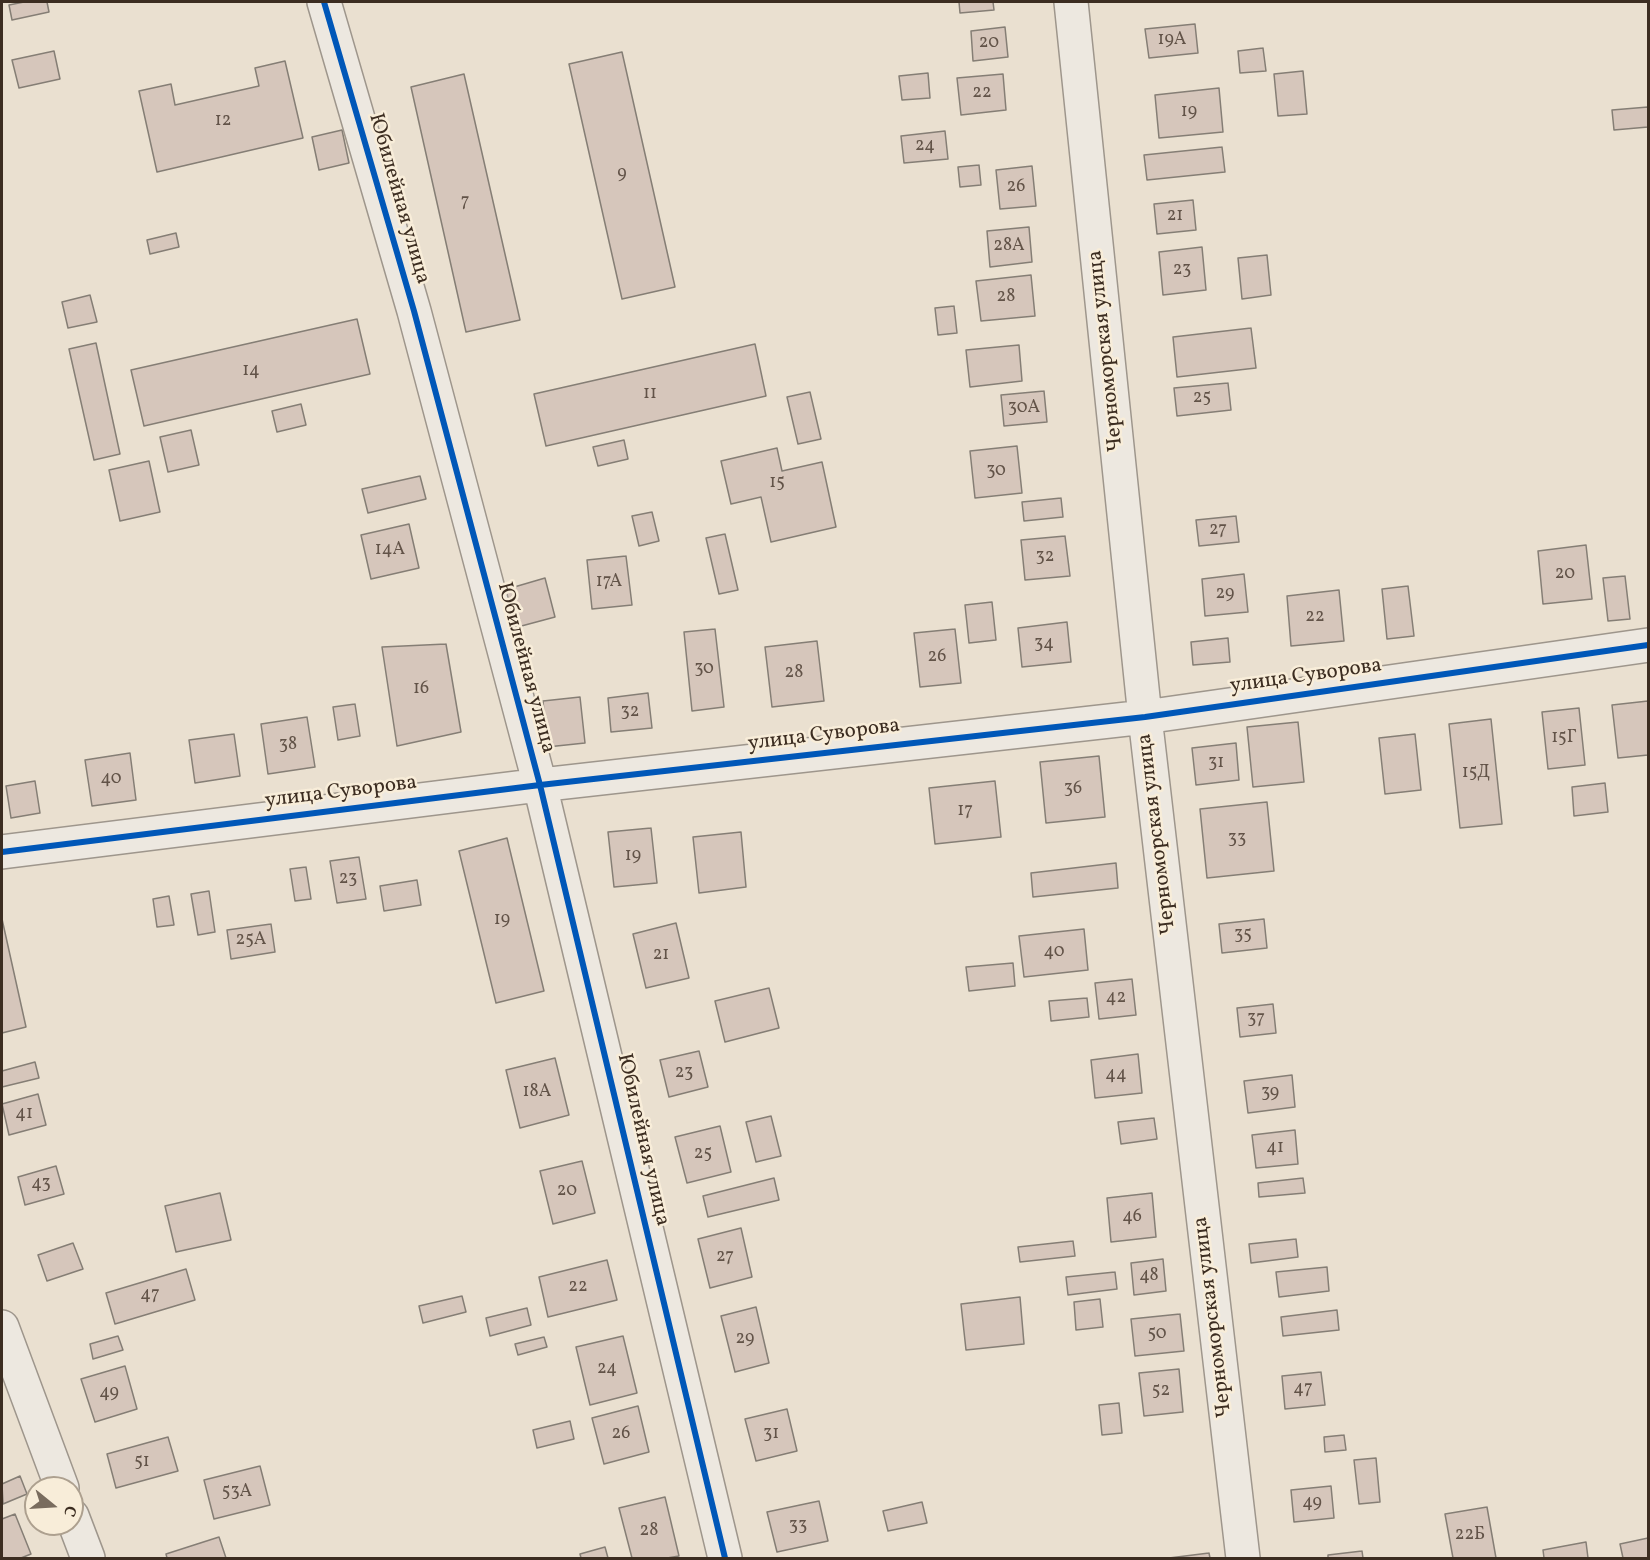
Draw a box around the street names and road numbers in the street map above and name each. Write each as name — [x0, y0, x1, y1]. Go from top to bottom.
street label: Юбилейная улица — [362, 111, 434, 287]
street label: Черноморская улица — [1084, 249, 1130, 453]
street label: Юбилейная улица — [490, 580, 560, 756]
street label: улица Суворова — [1228, 654, 1384, 700]
street label: улица Суворова — [747, 714, 901, 758]
street label: Черноморская улица — [1133, 732, 1183, 936]
street label: улица Суворова — [264, 771, 418, 815]
street label: Юбилейная улица — [610, 1051, 674, 1229]
street label: Черноморская улица — [1189, 1215, 1239, 1419]

